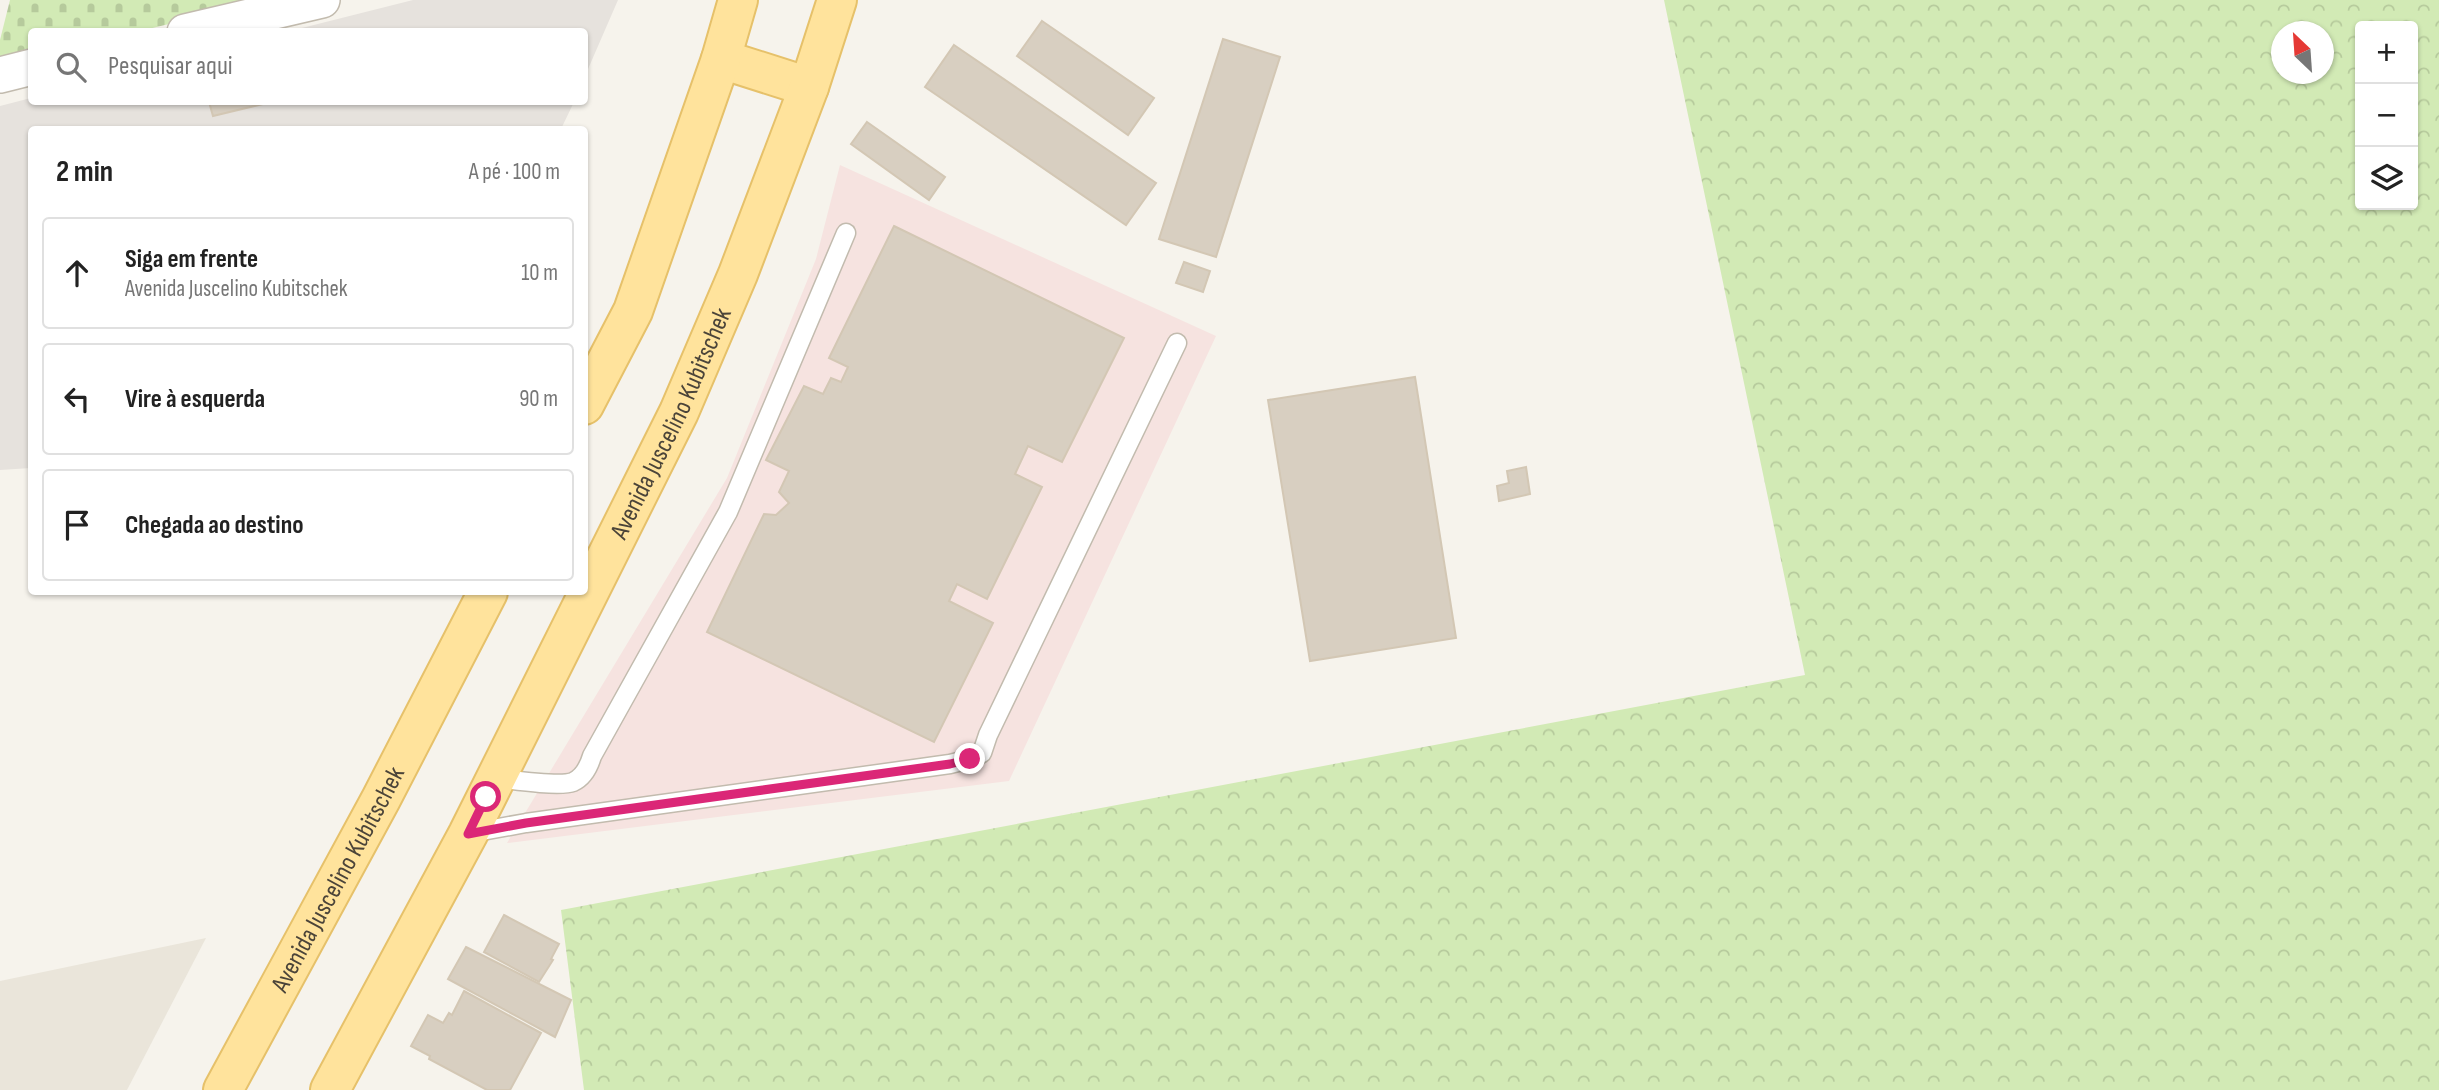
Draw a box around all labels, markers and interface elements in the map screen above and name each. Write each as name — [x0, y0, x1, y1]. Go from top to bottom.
north arrow — [2271, 21, 2334, 84]
map controls — [2355, 21, 2418, 210]
button: + — [2355, 21, 2418, 84]
search box — [28, 28, 588, 105]
icon: search — [52, 48, 90, 86]
text: Pesquisar aqui — [108, 51, 233, 82]
button: − — [2355, 84, 2418, 147]
button: layers — [2355, 147, 2418, 210]
text: 2 min — [56, 154, 113, 190]
text: A pé · 100 m — [469, 158, 560, 186]
text: Siga em frente — [125, 244, 258, 275]
icon: ahead — [58, 254, 96, 292]
text: 10 m — [521, 259, 558, 287]
text: Avenida Juscelino Kubitschek — [125, 275, 348, 303]
street label: Avenida Juscelino Kubitschek — [604, 303, 739, 545]
icon: left — [58, 380, 96, 418]
text: Vire à esquerda — [125, 384, 265, 415]
text: 90 m — [519, 385, 558, 413]
icon: arrive — [58, 506, 96, 544]
text: Chegada ao destino — [125, 510, 304, 541]
route end — [954, 743, 985, 774]
street label: Avenida Juscelino Kubitschek — [265, 762, 412, 999]
route start — [470, 781, 501, 812]

